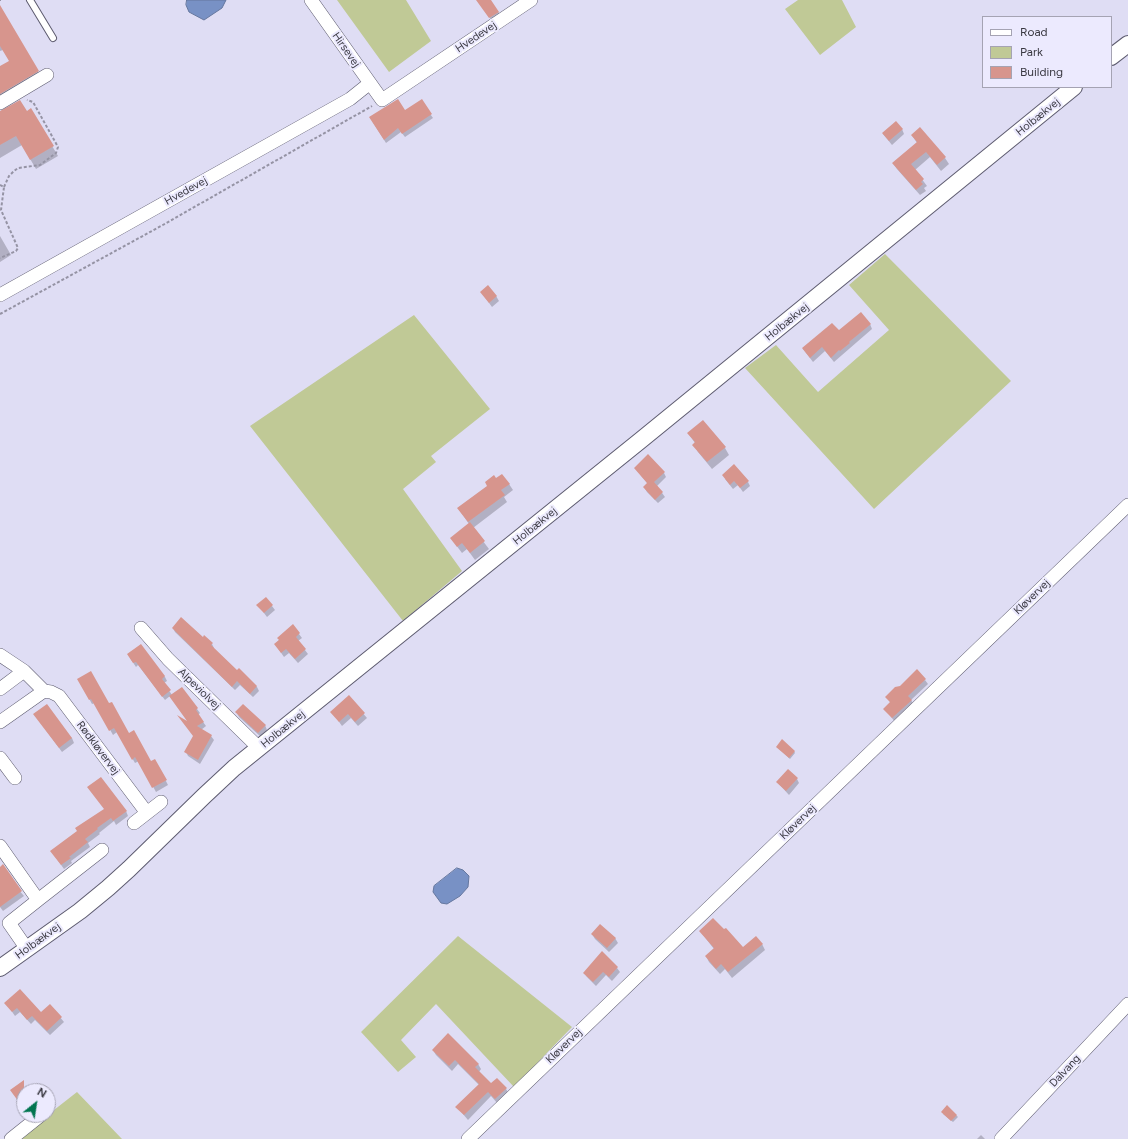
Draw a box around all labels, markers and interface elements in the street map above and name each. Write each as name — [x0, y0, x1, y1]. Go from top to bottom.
legend — [982, 16, 1112, 88]
street label: Hvedevej — [453, 18, 499, 56]
text: Road — [1020, 25, 1048, 39]
street label: Hirsevej — [329, 30, 363, 70]
text: Park — [1020, 45, 1043, 59]
text: Building — [1020, 65, 1063, 79]
street label: Holbækvej — [1013, 95, 1063, 139]
street label: Hvedevej — [162, 174, 210, 208]
street label: Holbækvej — [762, 300, 812, 344]
street label: Holbækvej — [510, 504, 560, 548]
street label: Kløvervej — [1011, 577, 1053, 617]
street label: Alpeviolvej — [175, 666, 223, 712]
street label: Holbækvej — [258, 707, 308, 751]
street label: Rødkløvervej — [74, 719, 122, 777]
street label: Kløvervej — [777, 802, 819, 842]
street label: Holbækvej — [13, 920, 63, 962]
street label: Kløvervej — [543, 1026, 585, 1066]
street label: Dalvang — [1047, 1052, 1083, 1090]
north arrow — [16, 1083, 56, 1123]
text: N — [35, 1085, 49, 1101]

